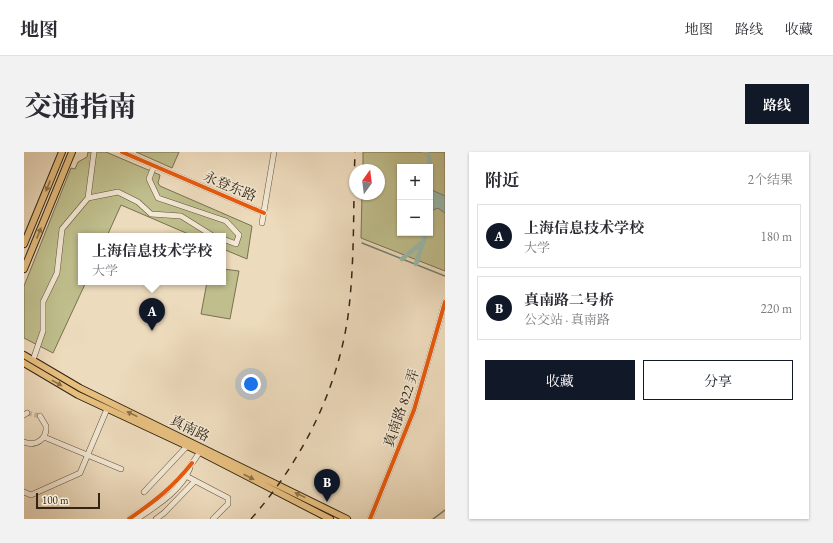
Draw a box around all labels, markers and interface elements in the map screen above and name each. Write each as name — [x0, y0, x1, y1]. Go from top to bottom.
text: 地图 — [20, 17, 58, 42]
text: 地图 — [685, 20, 713, 38]
text: 路线 — [735, 20, 763, 38]
text: 收藏 — [785, 20, 813, 38]
button: 路线 — [745, 84, 809, 124]
text: 交通指南 — [24, 88, 136, 124]
north arrow — [349, 164, 385, 200]
map controls — [397, 164, 433, 236]
button: + — [397, 164, 433, 200]
street label: 永登东路 — [201, 167, 259, 205]
text: 附近 — [485, 169, 519, 191]
text: 2个结果 — [748, 171, 793, 188]
one-way arrow — [44, 180, 50, 192]
button: − — [397, 200, 433, 236]
text: 上海信息技术学校 — [524, 218, 644, 237]
one-way arrow — [36, 227, 42, 239]
text: A — [494, 228, 504, 245]
text: 180 m — [761, 228, 792, 245]
popup — [78, 233, 226, 285]
text: 大学 — [524, 239, 550, 256]
text: 上海信息技术学校 — [92, 241, 212, 260]
text: 大学 — [92, 262, 118, 279]
text: 真南路二号桥 — [524, 290, 614, 309]
pin: A — [139, 298, 165, 331]
text: B — [495, 300, 503, 317]
text: 220 m — [761, 300, 792, 317]
text: 公交站 · 真南路 — [524, 311, 610, 328]
button: 收藏 — [485, 360, 635, 400]
button: 分享 — [643, 360, 793, 400]
street label: 真南路 822 弄 — [379, 366, 423, 450]
your location — [241, 374, 261, 394]
one-way arrow — [51, 380, 63, 387]
one-way arrow — [127, 411, 138, 417]
street label: 真南路 — [167, 411, 213, 445]
pin: B — [314, 469, 340, 502]
one-way arrow — [244, 474, 255, 480]
scale bar — [36, 491, 100, 510]
one-way arrow — [294, 492, 305, 498]
text: 100 m — [42, 493, 69, 507]

